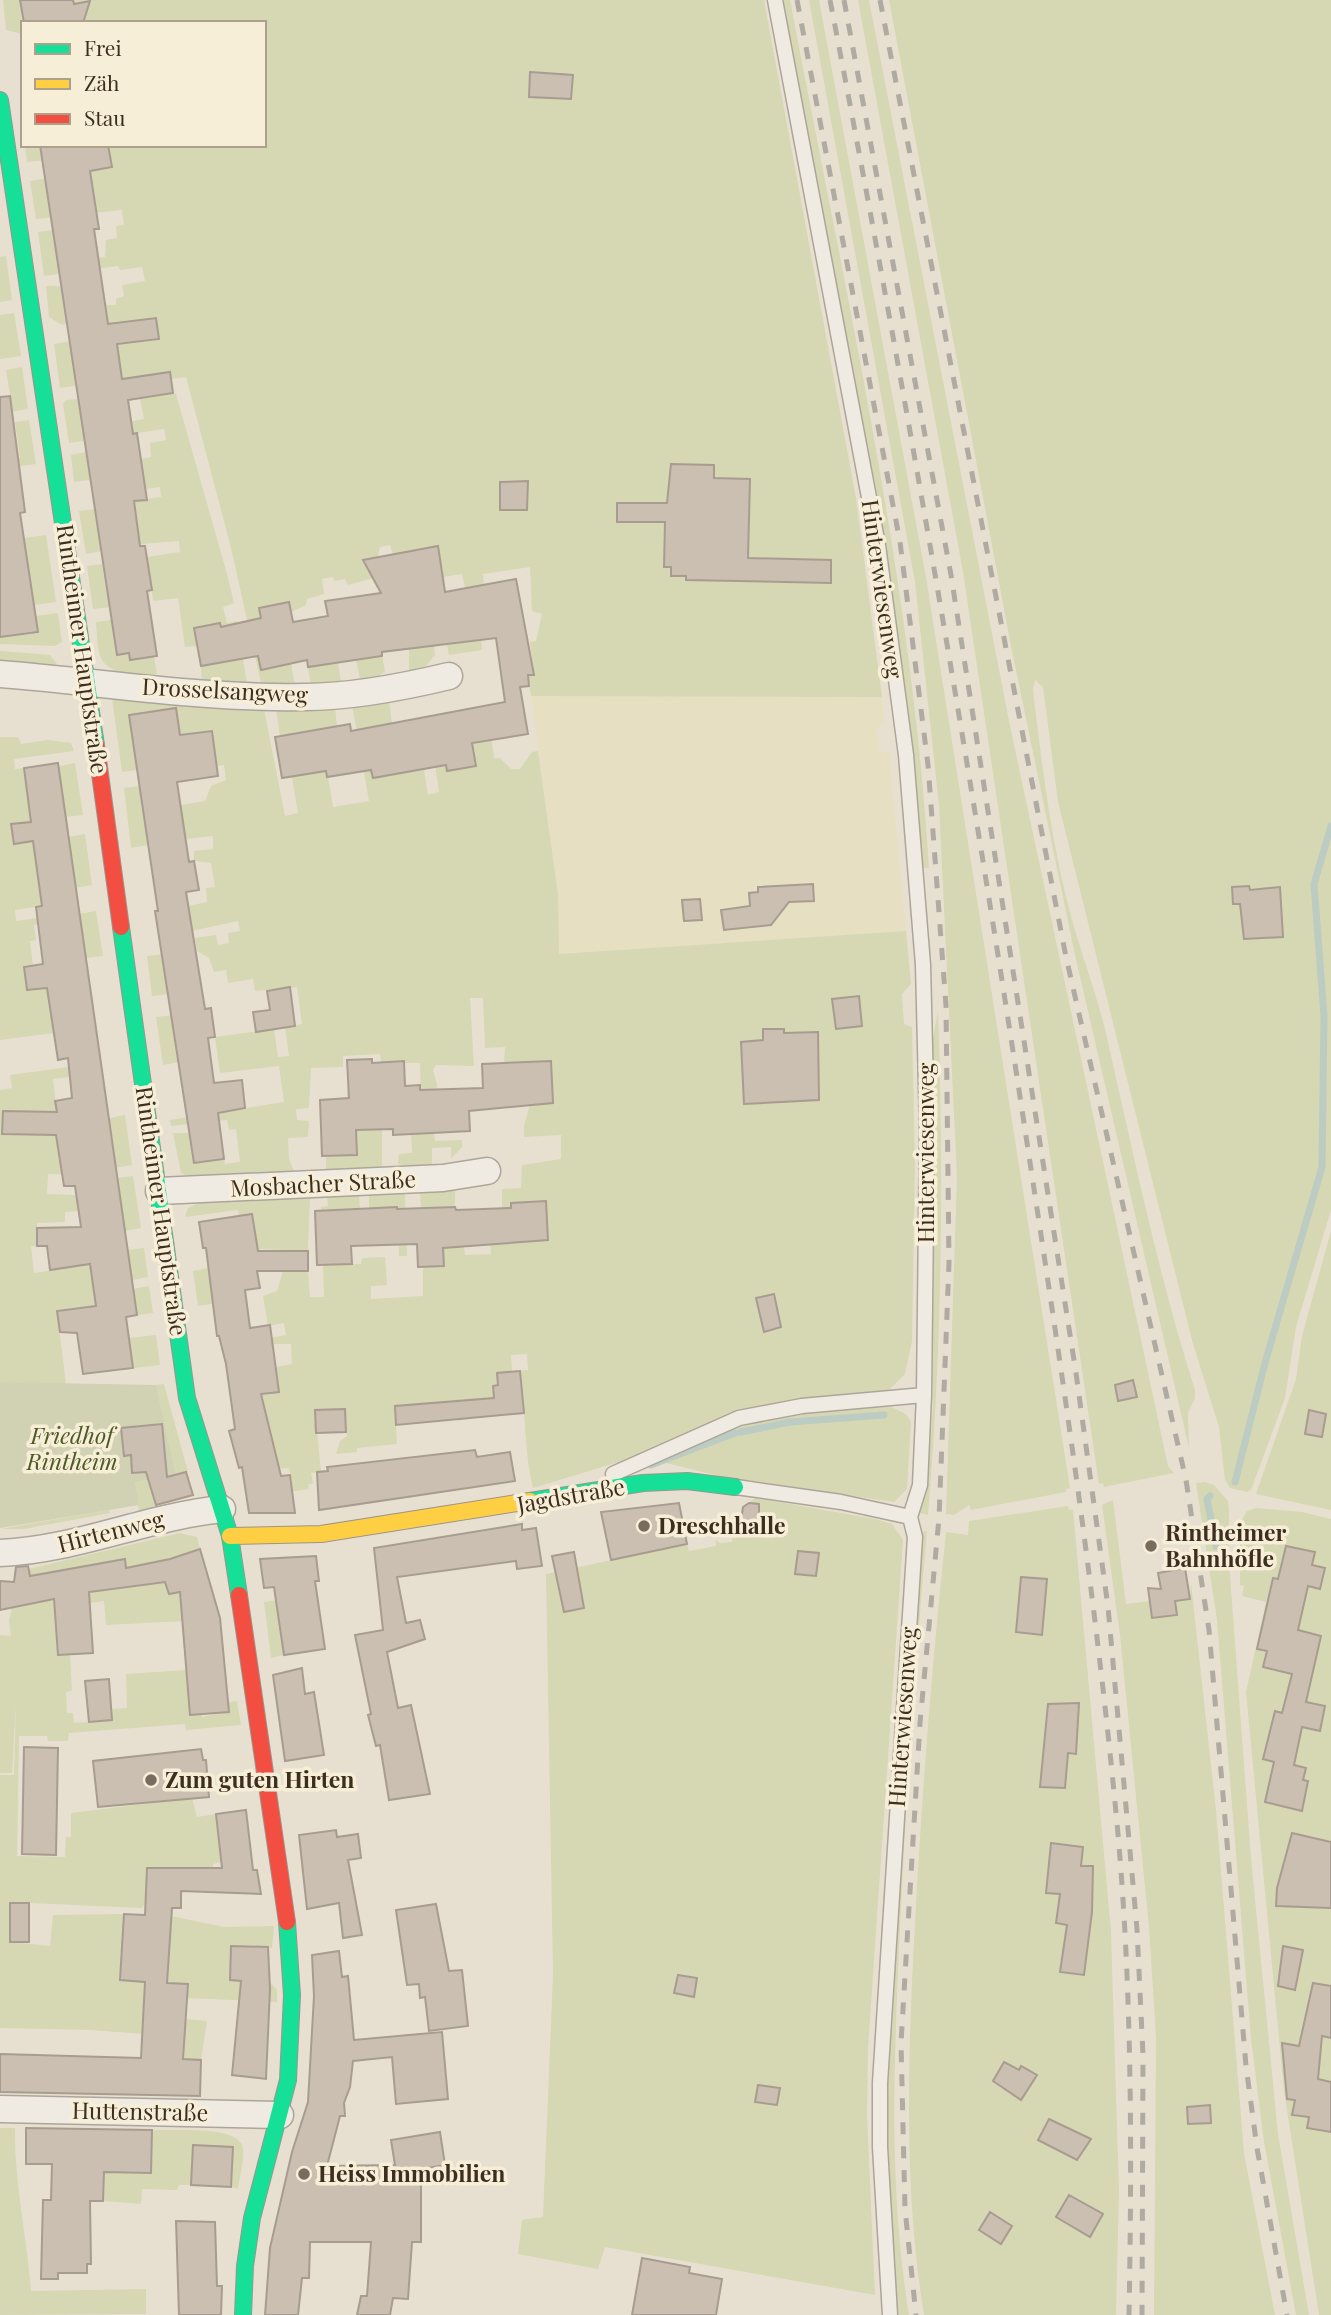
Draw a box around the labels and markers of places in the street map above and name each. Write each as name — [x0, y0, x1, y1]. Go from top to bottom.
place label: Dreschhalle — [658, 1509, 786, 1540]
place label: Rintheimer Bahnhöfle — [1165, 1516, 1286, 1573]
marker: Dreschhalle — [636, 1518, 652, 1534]
marker: Rintheimer Bahnhöfle — [1143, 1538, 1159, 1554]
place label: Zum guten Hirten — [165, 1763, 354, 1794]
marker: Zum guten Hirten — [143, 1772, 159, 1788]
place label: Heiss Immobilien — [318, 2157, 505, 2188]
marker: Heiss Immobilien — [296, 2166, 312, 2182]

